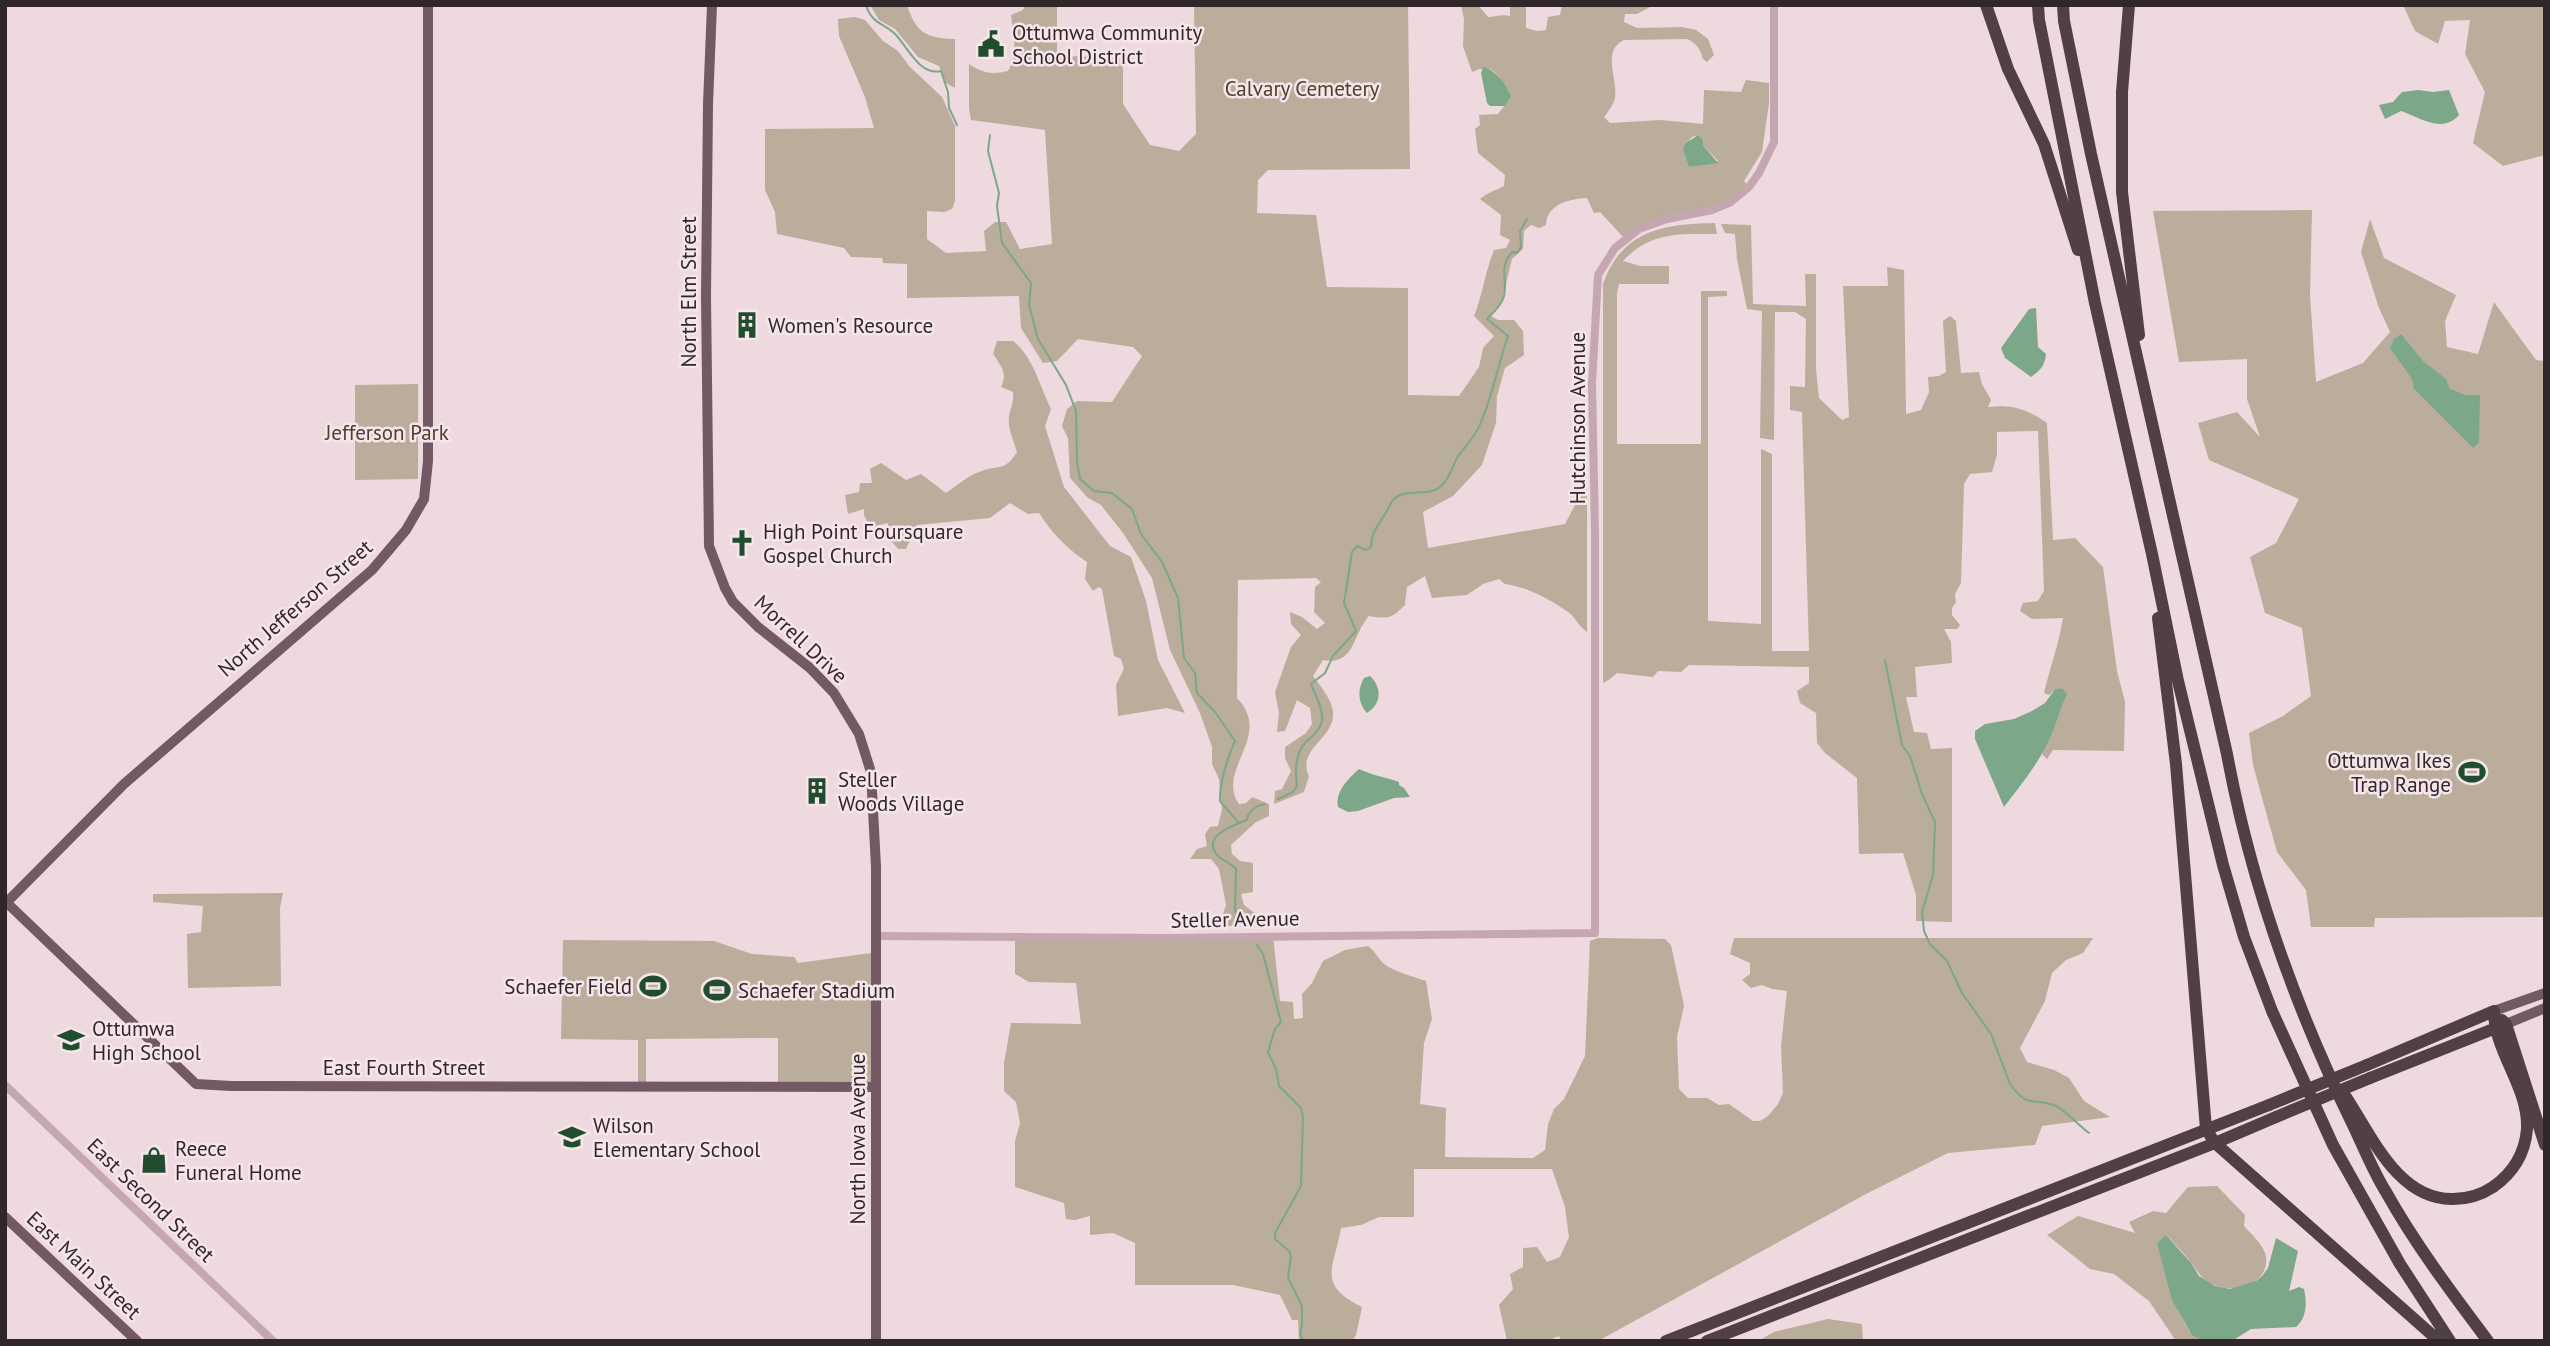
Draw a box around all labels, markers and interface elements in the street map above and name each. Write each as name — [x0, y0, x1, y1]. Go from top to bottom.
place label: Ottumwa Community School District — [1012, 19, 1203, 70]
public building icon: Ottumwa Community School District — [976, 29, 1006, 59]
park label: Calvary Cemetery — [1225, 75, 1380, 102]
street label: North Elm Street — [675, 216, 702, 368]
building icon: Women's Resource — [732, 310, 762, 340]
place label: Women's Resource — [768, 312, 933, 339]
street label: Hutchinson Avenue — [1564, 332, 1591, 504]
park label: Jefferson Park — [324, 419, 449, 446]
place label: High Point Foursquare Gospel Church — [763, 518, 963, 569]
church icon: High Point Foursquare Gospel Church — [727, 528, 757, 558]
street label: North Jefferson Street — [212, 534, 378, 682]
street label: Morrell Drive — [749, 589, 853, 689]
place label: Ottumwa Ikes Trap Range — [2327, 747, 2451, 798]
sports icon: Ottumwa Ikes Trap Range — [2457, 757, 2487, 787]
place label: Steller Woods Village — [838, 766, 964, 817]
building icon: Steller Woods Village — [802, 776, 832, 806]
street label: Steller Avenue — [1170, 904, 1300, 934]
sports icon: Schaefer Field — [638, 971, 668, 1001]
place label: Schaefer Field — [504, 973, 632, 1000]
sports icon: Schaefer Stadium — [702, 975, 732, 1005]
place label: Schaefer Stadium — [738, 977, 895, 1004]
place label: Ottumwa High School — [92, 1015, 201, 1066]
school or university icon: Ottumwa High School — [56, 1025, 86, 1055]
street label: East Fourth Street — [323, 1054, 485, 1081]
street label: North Iowa Avenue — [844, 1054, 871, 1224]
place label: Wilson Elementary School — [593, 1112, 760, 1163]
school or university icon: Wilson Elementary School — [557, 1122, 587, 1152]
street label: East Second Street — [82, 1132, 220, 1268]
place label: Reece Funeral Home — [175, 1135, 302, 1186]
shop icon: Reece Funeral Home — [139, 1145, 169, 1175]
street label: East Main Street — [21, 1205, 147, 1325]

